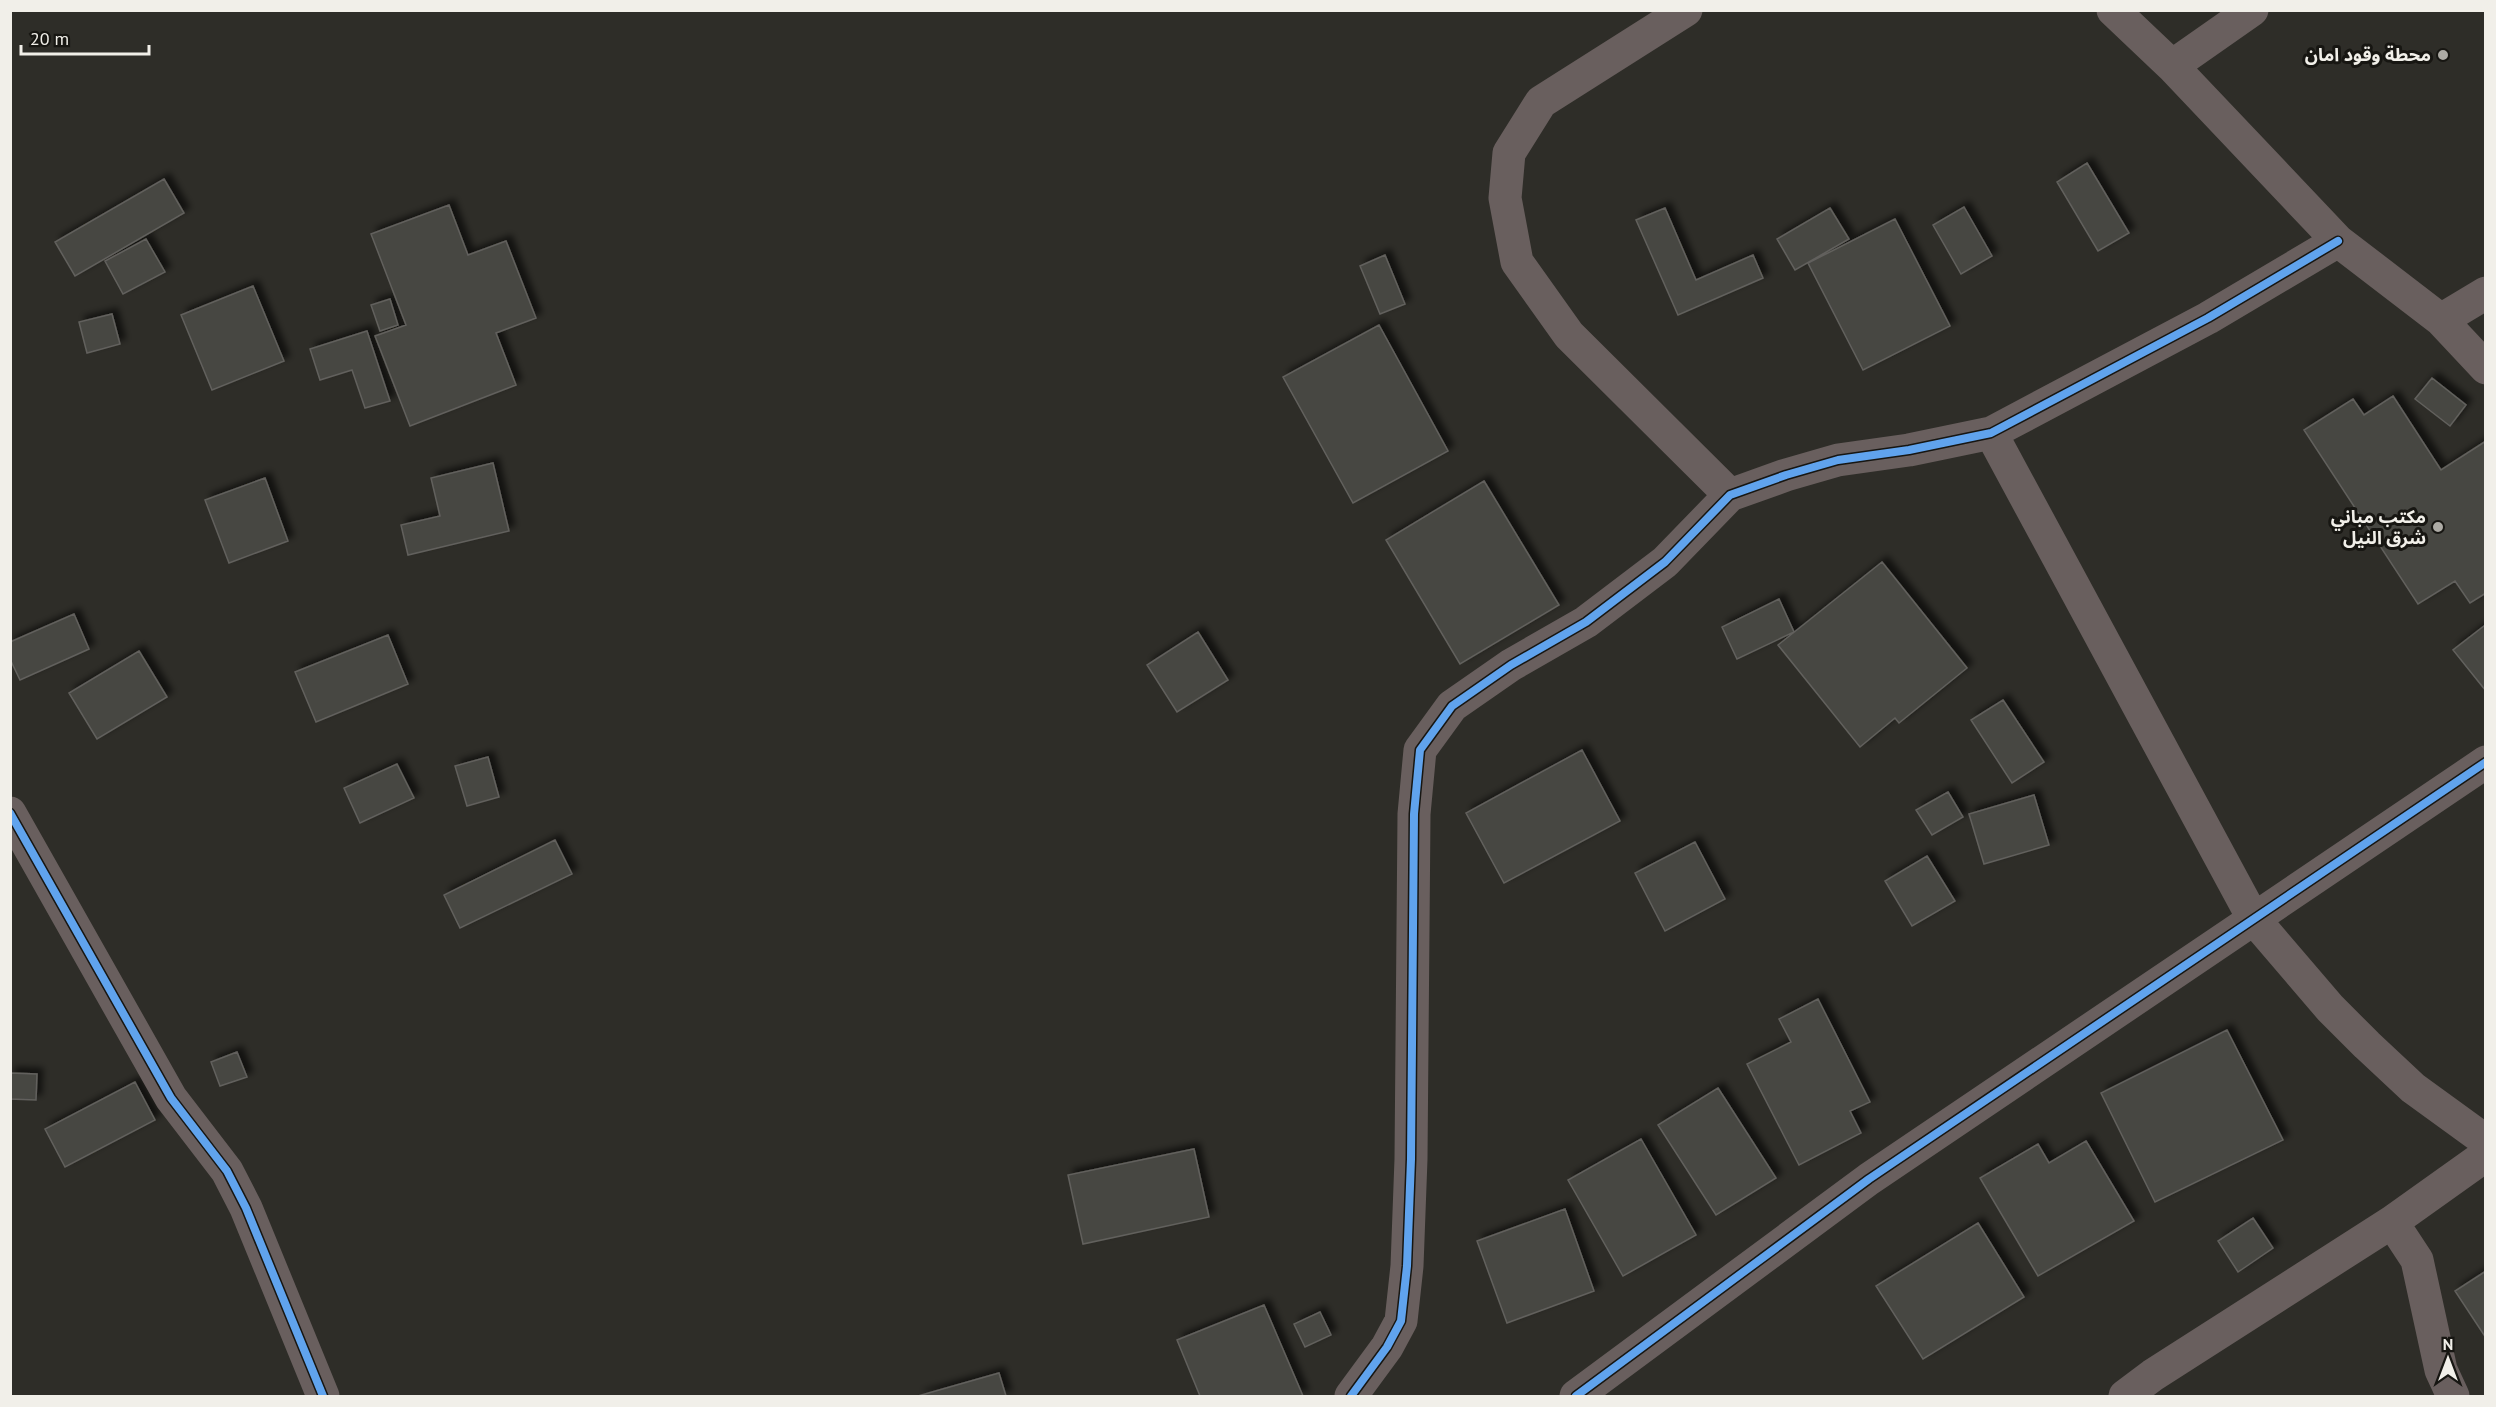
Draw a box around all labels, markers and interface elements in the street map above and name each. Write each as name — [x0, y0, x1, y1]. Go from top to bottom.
scale bar — [21, 18, 148, 56]
text: 20 m — [30, 27, 69, 50]
place label: محطة وقود امان — [2305, 43, 2431, 66]
marker: محطة وقود امان — [2436, 48, 2450, 62]
place label: مكتب مباني شرق النيل — [2331, 505, 2426, 549]
marker: مكتب مباني شرق النيل — [2431, 520, 2445, 534]
north arrow — [2418, 1329, 2478, 1389]
text: N — [2443, 1334, 2453, 1354]

